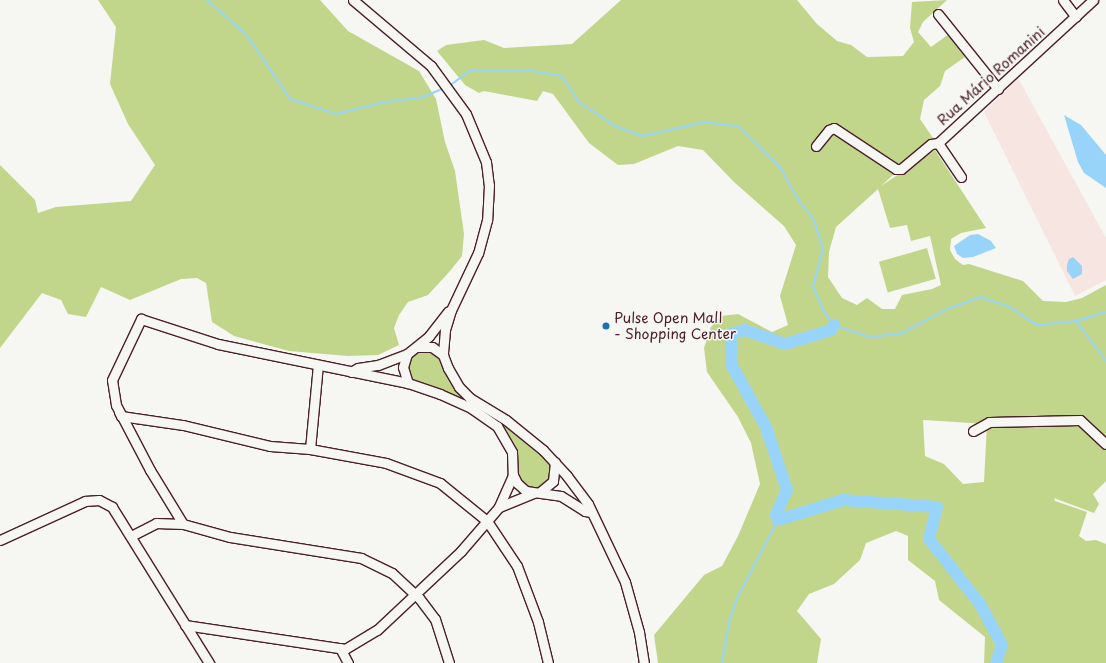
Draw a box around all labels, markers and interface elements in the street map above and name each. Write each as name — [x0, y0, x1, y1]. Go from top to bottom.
street label: Rua Mário Romanini — [934, 23, 1048, 129]
place label: Pulse Open Mall - Shopping Center — [614, 310, 738, 342]
marker: Pulse Open Mall - Shopping Center — [601, 321, 611, 331]

